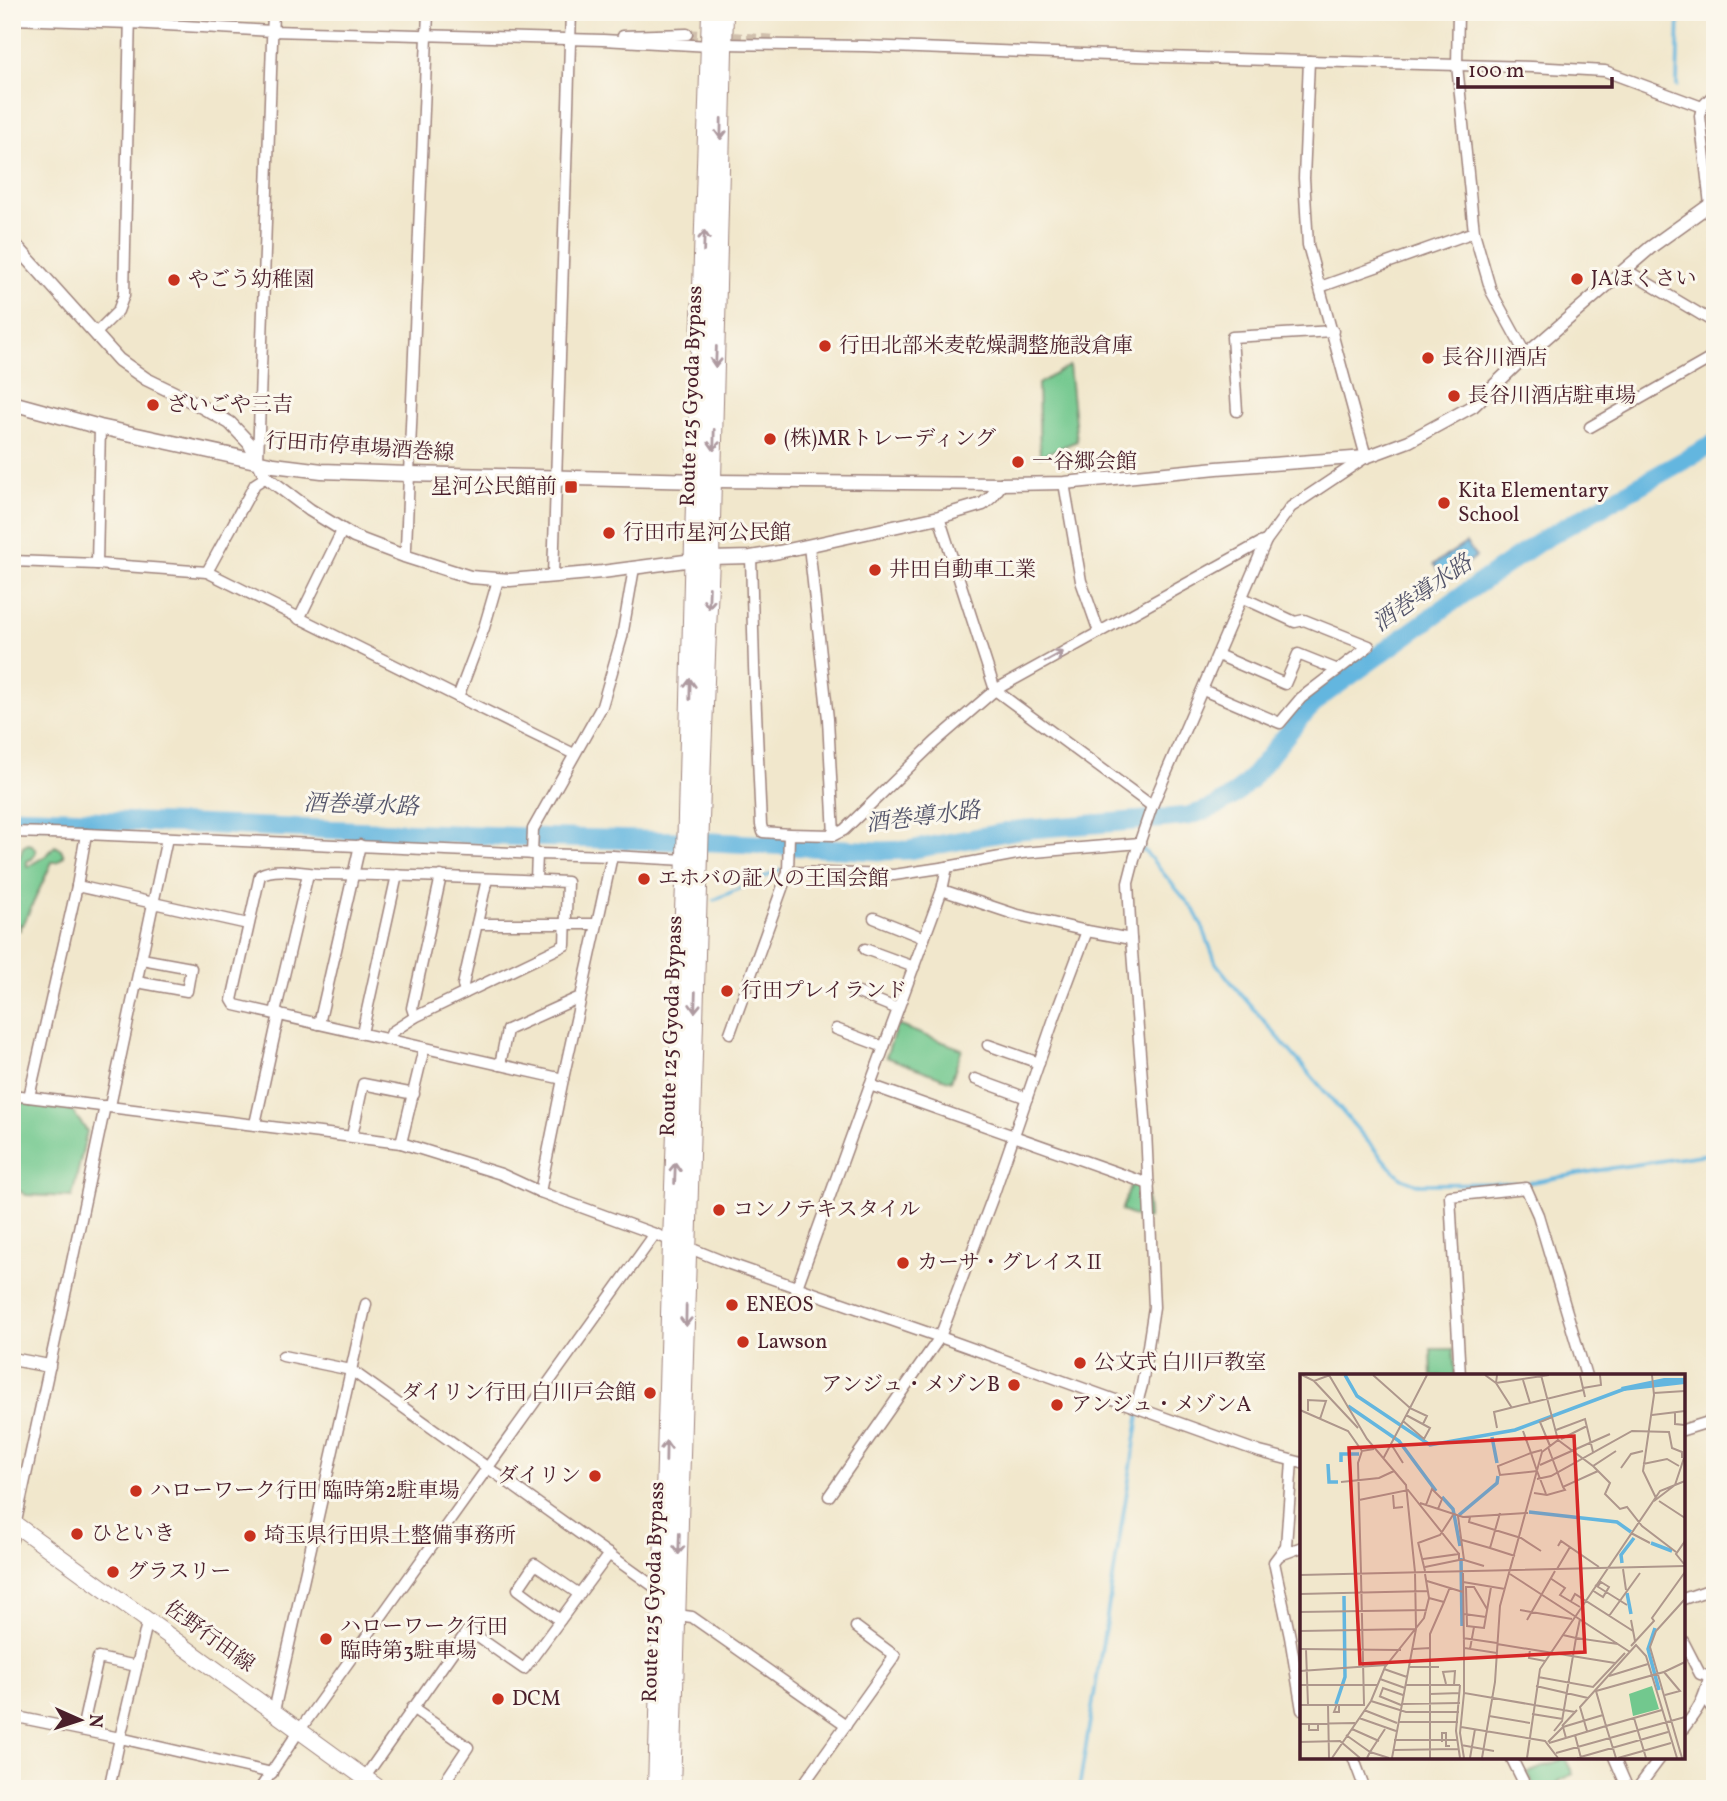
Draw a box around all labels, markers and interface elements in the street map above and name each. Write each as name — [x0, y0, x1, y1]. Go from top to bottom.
scale bar — [1458, 46, 1612, 90]
text: 100 m — [1468, 57, 1525, 86]
one-way arrow — [715, 118, 728, 141]
one-way arrow — [697, 230, 710, 253]
place label: JAほくさい — [1591, 265, 1697, 294]
place label: やごう幼稚園 — [188, 266, 314, 295]
marker: JAほくさい — [1569, 271, 1585, 287]
marker: やごう幼稚園 — [166, 272, 182, 288]
street label: Route 125 Gyoda Bypass — [674, 285, 710, 507]
place label: 行田北部米麦乾燥調整施設倉庫 — [839, 332, 1133, 361]
marker: 行田北部米麦乾燥調整施設倉庫 — [817, 338, 833, 354]
place label: 長谷川酒店 — [1442, 344, 1547, 373]
one-way arrow — [709, 345, 722, 368]
marker: 長谷川酒店 — [1420, 350, 1436, 366]
place label: 長谷川酒店駐車場 — [1468, 382, 1636, 411]
marker: 長谷川酒店駐車場 — [1446, 388, 1462, 404]
place label: ざいごや三吉 — [167, 391, 293, 420]
marker: ざいごや三吉 — [145, 397, 161, 413]
place label: (株)MRトレーディング — [784, 425, 996, 454]
street label: 行田市停車場酒巻線 — [265, 427, 455, 469]
one-way arrow — [707, 429, 720, 452]
marker: (株)MRトレーディング — [762, 431, 778, 447]
place label: 一谷郷会館 — [1032, 448, 1137, 477]
marker: 一谷郷会館 — [1010, 454, 1026, 470]
place label: 星河公民館前 — [431, 473, 557, 502]
place label: Kita Elementary School — [1458, 477, 1609, 530]
marker: 星河公民館前 — [563, 479, 579, 495]
marker: Kita Elementary School — [1436, 495, 1452, 511]
place label: 行田市星河公民館 — [623, 519, 791, 548]
marker: 行田市星河公民館 — [601, 525, 617, 541]
water label: 酒巻導水路 — [1367, 547, 1481, 640]
place label: 井田自動車工業 — [889, 556, 1036, 585]
marker: 井田自動車工業 — [867, 562, 883, 578]
one-way arrow — [702, 586, 715, 609]
one-way arrow — [1043, 650, 1064, 663]
one-way arrow — [683, 678, 697, 701]
water label: 酒巻導水路 — [303, 788, 421, 824]
water label: 酒巻導水路 — [864, 795, 984, 841]
place label: エホバの証人の王国会館 — [658, 865, 889, 894]
marker: エホバの証人の王国会館 — [636, 871, 652, 887]
street label: Route 125 Gyoda Bypass — [654, 915, 690, 1137]
place label: 行田プレイランド — [741, 977, 907, 1006]
marker: 行田プレイランド — [719, 983, 735, 999]
one-way arrow — [688, 991, 702, 1014]
one-way arrow — [668, 1162, 681, 1185]
place label: コンノテキスタイル — [733, 1196, 920, 1225]
marker: コンノテキスタイル — [711, 1202, 727, 1218]
place label: カーサ・グレイスⅡ — [917, 1249, 1105, 1278]
marker: カーサ・グレイスⅡ — [895, 1255, 911, 1271]
place label: ENEOS — [746, 1291, 814, 1320]
marker: ENEOS — [724, 1297, 740, 1313]
one-way arrow — [679, 1305, 693, 1328]
place label: Lawson — [757, 1328, 828, 1357]
marker: Lawson — [735, 1334, 751, 1350]
place label: 公文式 白川戸教室 — [1094, 1349, 1266, 1378]
marker: 公文式 白川戸教室 — [1072, 1355, 1088, 1371]
place label: アンジュ・メゾンB — [821, 1371, 1000, 1400]
inset map — [1300, 1374, 1685, 1759]
marker: アンジュ・メゾンB — [1006, 1377, 1022, 1393]
place label: ダイリン行田 白川戸会館 — [401, 1379, 636, 1408]
marker: ダイリン行田 白川戸会館 — [642, 1385, 658, 1401]
place label: アンジュ・メゾンA — [1071, 1391, 1252, 1420]
marker: アンジュ・メゾンA — [1049, 1397, 1065, 1413]
one-way arrow — [660, 1440, 673, 1463]
place label: ダイリン — [497, 1462, 581, 1491]
marker: ダイリン — [587, 1468, 603, 1484]
place label: ハローワーク行田 臨時第2駐車場 — [150, 1477, 459, 1506]
street label: Route 125 Gyoda Bypass — [636, 1481, 672, 1703]
marker: ハローワーク行田 臨時第2駐車場 — [128, 1483, 144, 1499]
place label: ひといき — [91, 1520, 175, 1549]
place label: 埼玉県行田県土整備事務所 — [264, 1522, 516, 1551]
marker: ひといき — [69, 1526, 85, 1542]
marker: 埼玉県行田県土整備事務所 — [242, 1528, 258, 1544]
one-way arrow — [672, 1532, 685, 1555]
place label: グラスリー — [127, 1558, 231, 1587]
marker: グラスリー — [105, 1564, 121, 1580]
street label: 佐野行田線 — [158, 1594, 260, 1680]
place label: ハローワーク行田 臨時第3駐車場 — [340, 1613, 508, 1666]
marker: ハローワーク行田 臨時第3駐車場 — [318, 1631, 334, 1647]
place label: DCM — [512, 1685, 561, 1714]
north arrow — [46, 1686, 116, 1756]
marker: DCM — [490, 1691, 506, 1707]
text: N — [82, 1713, 108, 1729]

